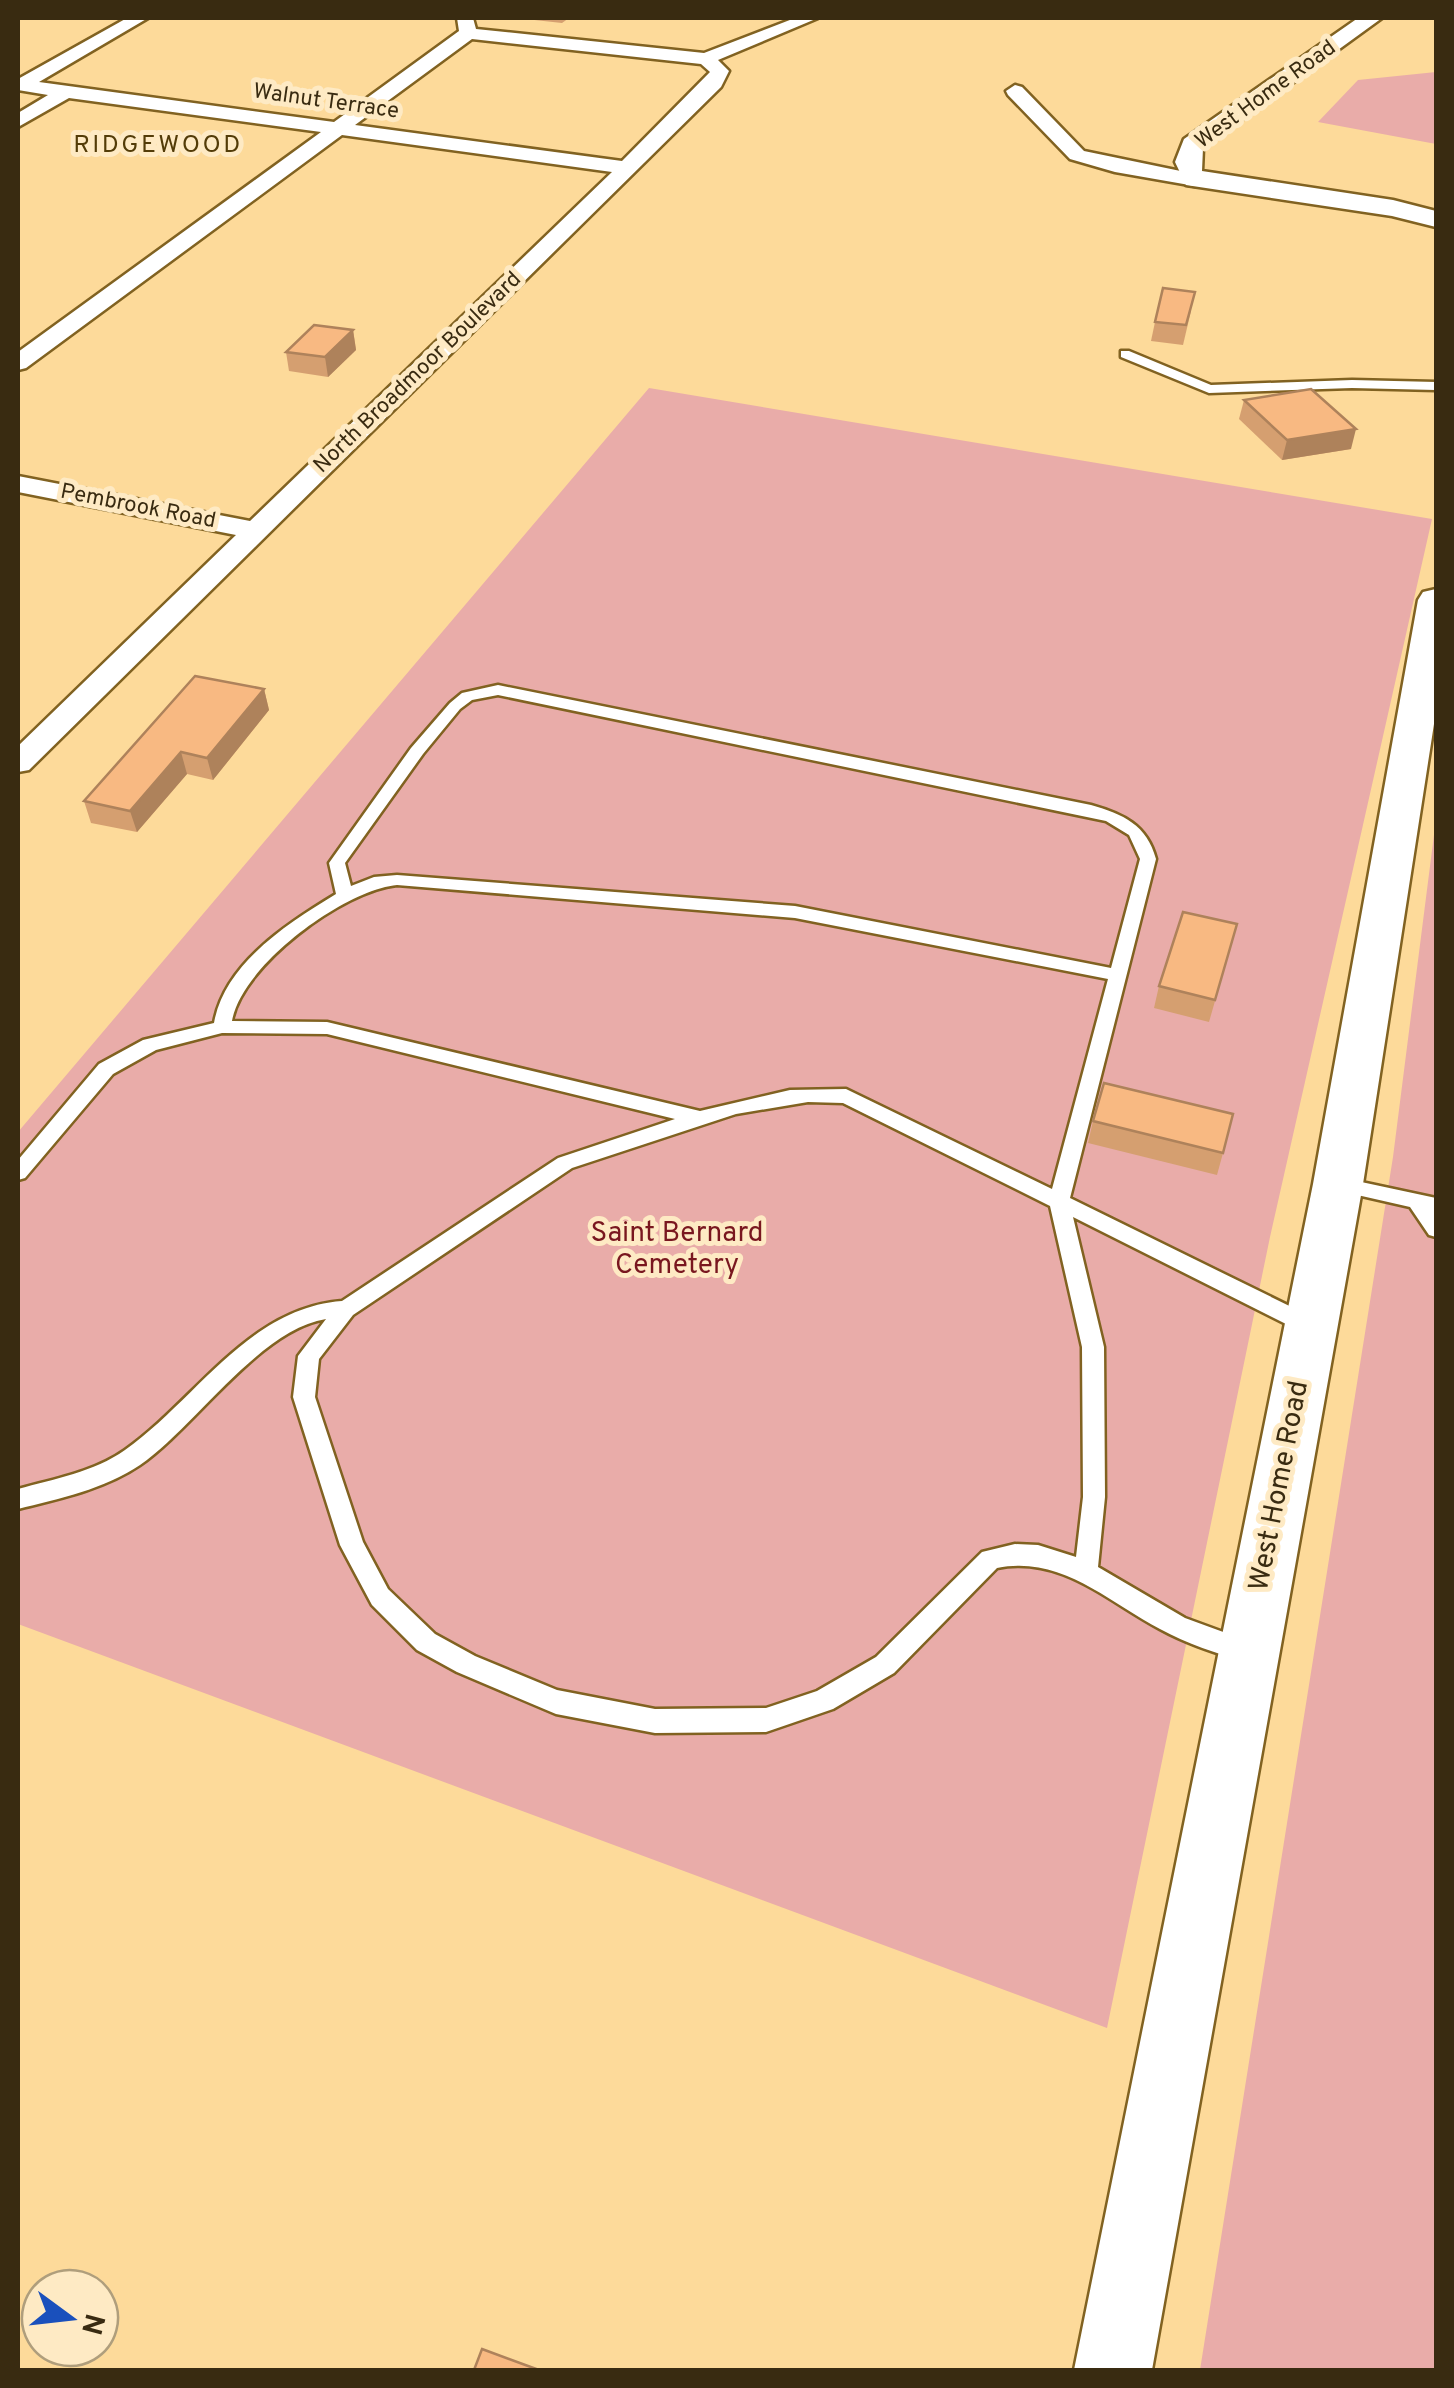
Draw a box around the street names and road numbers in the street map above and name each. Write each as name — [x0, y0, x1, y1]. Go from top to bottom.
street label: West Home Road — [1190, 35, 1342, 155]
street label: Walnut Terrace — [251, 78, 401, 126]
street label: North Broadmoor Boulevard — [308, 267, 528, 479]
street label: Pembrook Road — [58, 479, 218, 535]
street label: West Home Road — [1242, 1378, 1318, 1594]

